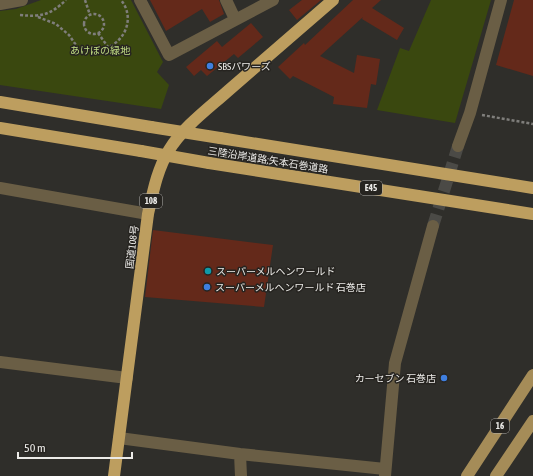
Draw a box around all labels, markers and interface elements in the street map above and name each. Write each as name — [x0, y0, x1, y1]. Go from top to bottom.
park label: あけぼの緑地 — [70, 45, 131, 56]
marker: SBSパワーズ — [205, 61, 215, 71]
place label: SBSパワーズ — [218, 61, 271, 72]
street label: 三陸沿岸道路;矢本石巻道路 — [207, 145, 329, 175]
road number: E45 — [360, 181, 382, 195]
road number: 108 — [140, 194, 162, 208]
street label: 国道108号 — [124, 224, 140, 270]
marker: スーパーメルヘンワールド — [203, 266, 213, 276]
place label: スーパーメルヘンワールド — [216, 266, 336, 277]
marker: スーパーメルヘンワールド 石巻店 — [202, 282, 212, 292]
place label: スーパーメルヘンワールド 石巻店 — [215, 282, 366, 293]
place label: カーセブン 石巻店 — [355, 373, 436, 384]
marker: カーセブン 石巻店 — [439, 373, 449, 383]
road number: 16 — [491, 419, 509, 433]
scale bar — [18, 434, 132, 460]
text: 50 m — [24, 441, 46, 455]

